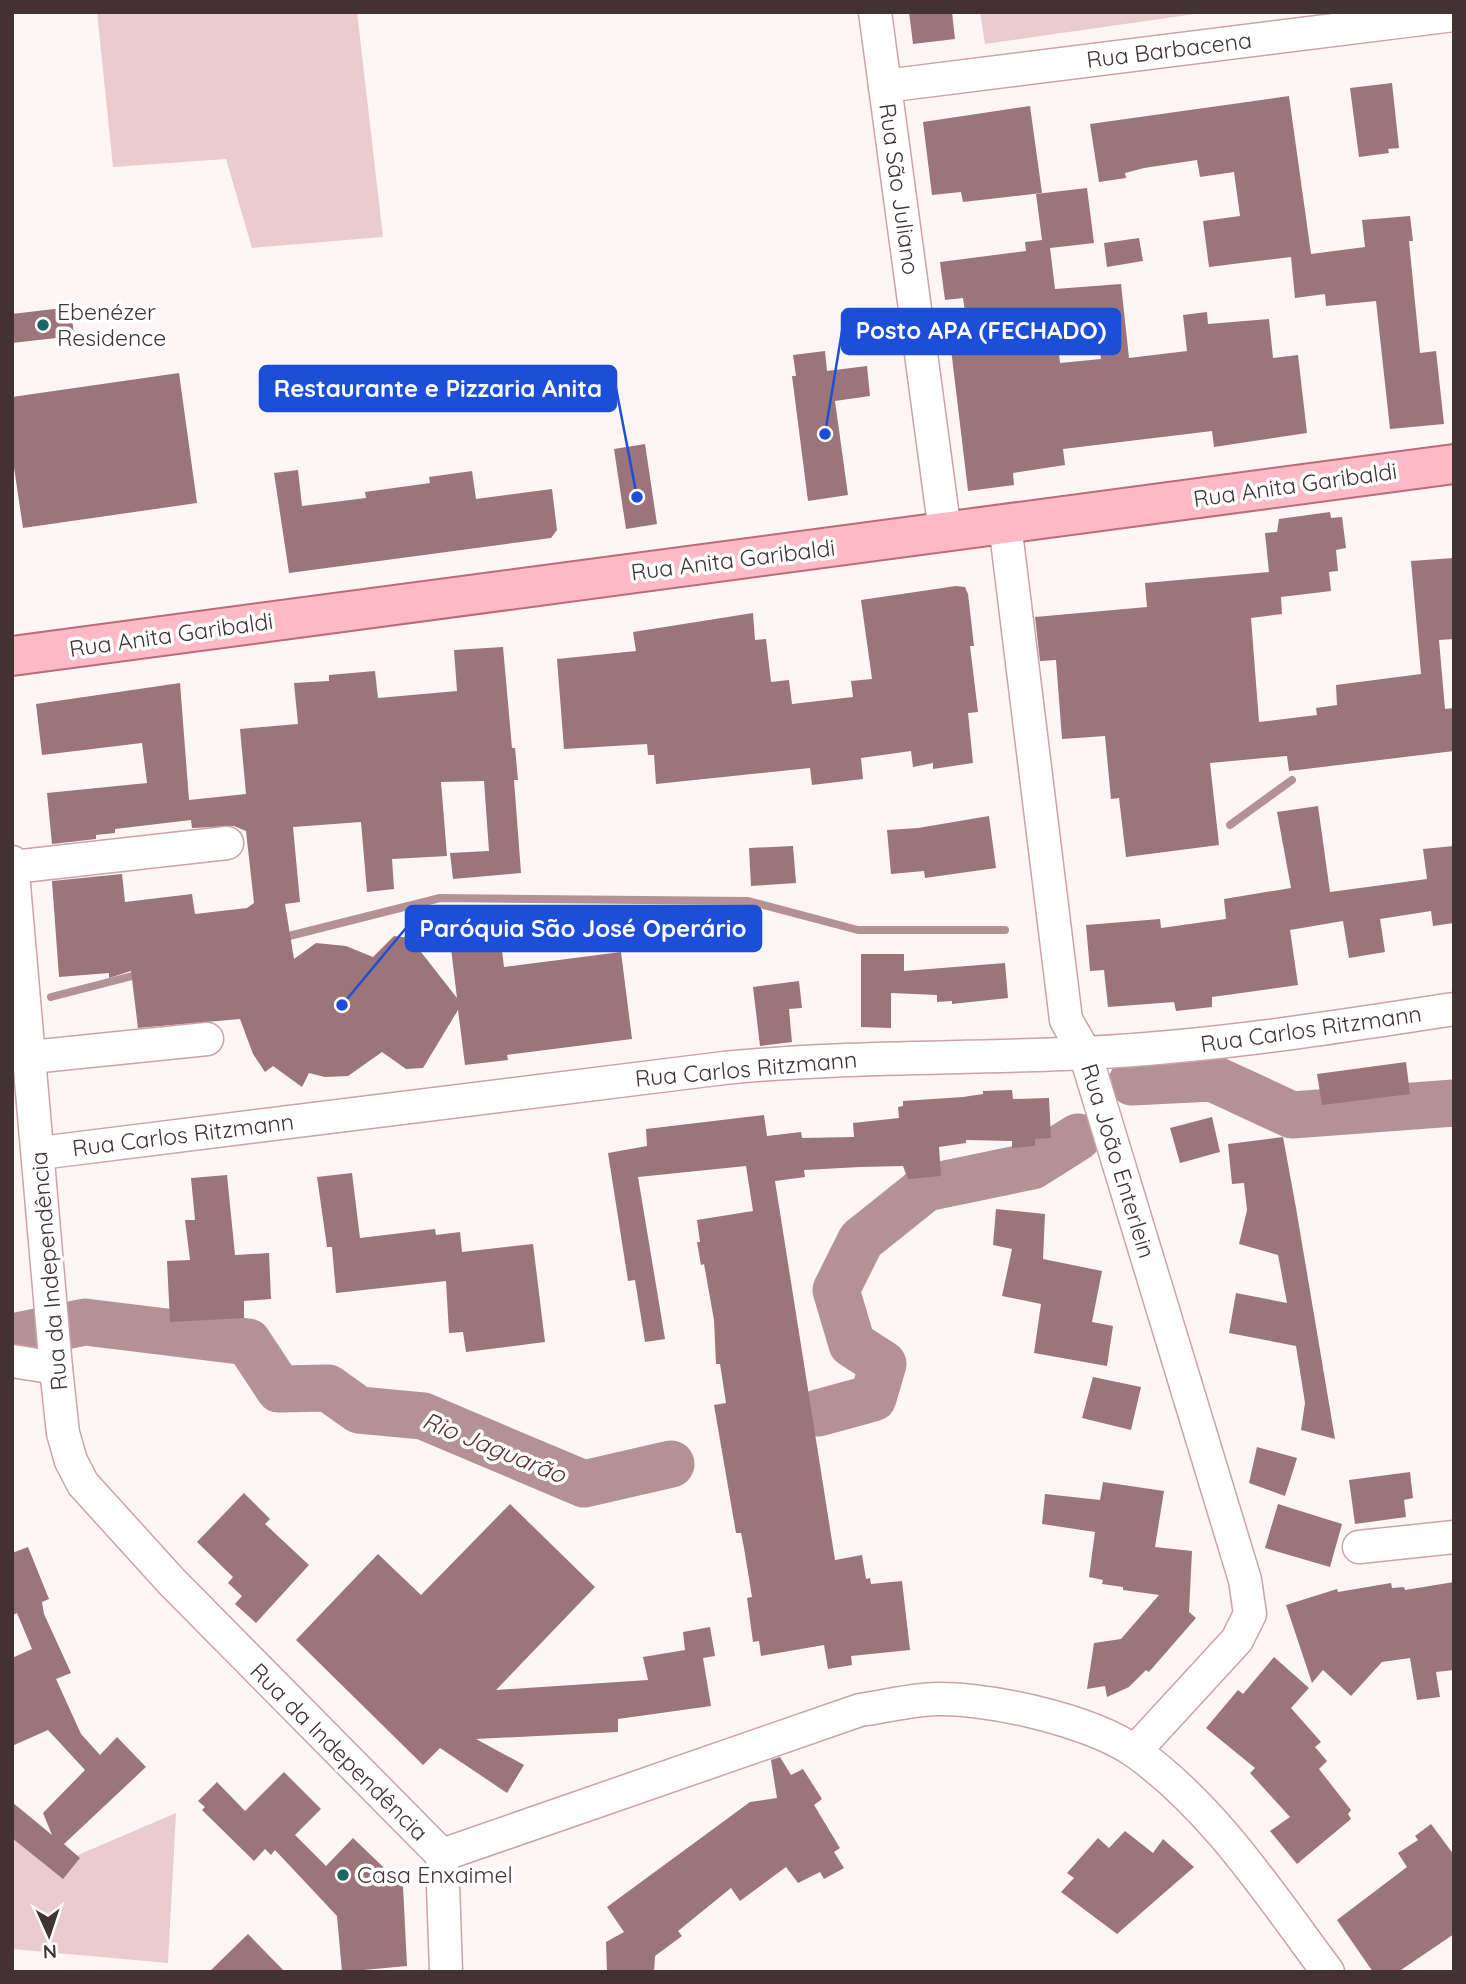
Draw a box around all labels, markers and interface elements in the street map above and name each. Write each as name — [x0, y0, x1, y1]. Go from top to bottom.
street label: Rua Barbacena — [1085, 25, 1253, 74]
street label: Rua São Juliano — [873, 101, 926, 277]
place label: Ebenézer Residence — [57, 297, 166, 352]
callout: Posto APA (FECHADO) — [842, 309, 1120, 354]
text: Posto APA (FECHADO) — [856, 315, 1106, 345]
marker: Ebenézer Residence — [35, 317, 51, 333]
callout: Restaurante e Pizzaria Anita — [260, 366, 616, 411]
text: Restaurante e Pizzaria Anita — [274, 373, 602, 403]
street label: Rua Anita Garibaldi — [1191, 456, 1399, 513]
street label: Rua Anita Garibaldi — [629, 533, 837, 586]
street label: Rua Anita Garibaldi — [67, 606, 275, 663]
callout: Paróquia São José Operário — [406, 906, 761, 951]
text: Paróquia São José Operário — [420, 913, 746, 943]
street label: Rua Carlos Ritzmann — [1199, 999, 1423, 1058]
street label: Rua Carlos Ritzmann — [634, 1044, 858, 1093]
street label: Rua João Enterlein — [1075, 1060, 1162, 1262]
street label: Rua Carlos Ritzmann — [71, 1107, 295, 1162]
street label: Rua da Independência — [24, 1150, 73, 1392]
water label: Rio Jaguarão — [419, 1405, 572, 1490]
street label: Rua da Independência — [244, 1657, 434, 1847]
place label: Casa Enxaimel — [357, 1860, 513, 1889]
marker: Casa Enxaimel — [335, 1867, 351, 1883]
north arrow — [14, 1900, 84, 1970]
text: N — [42, 1940, 57, 1964]

